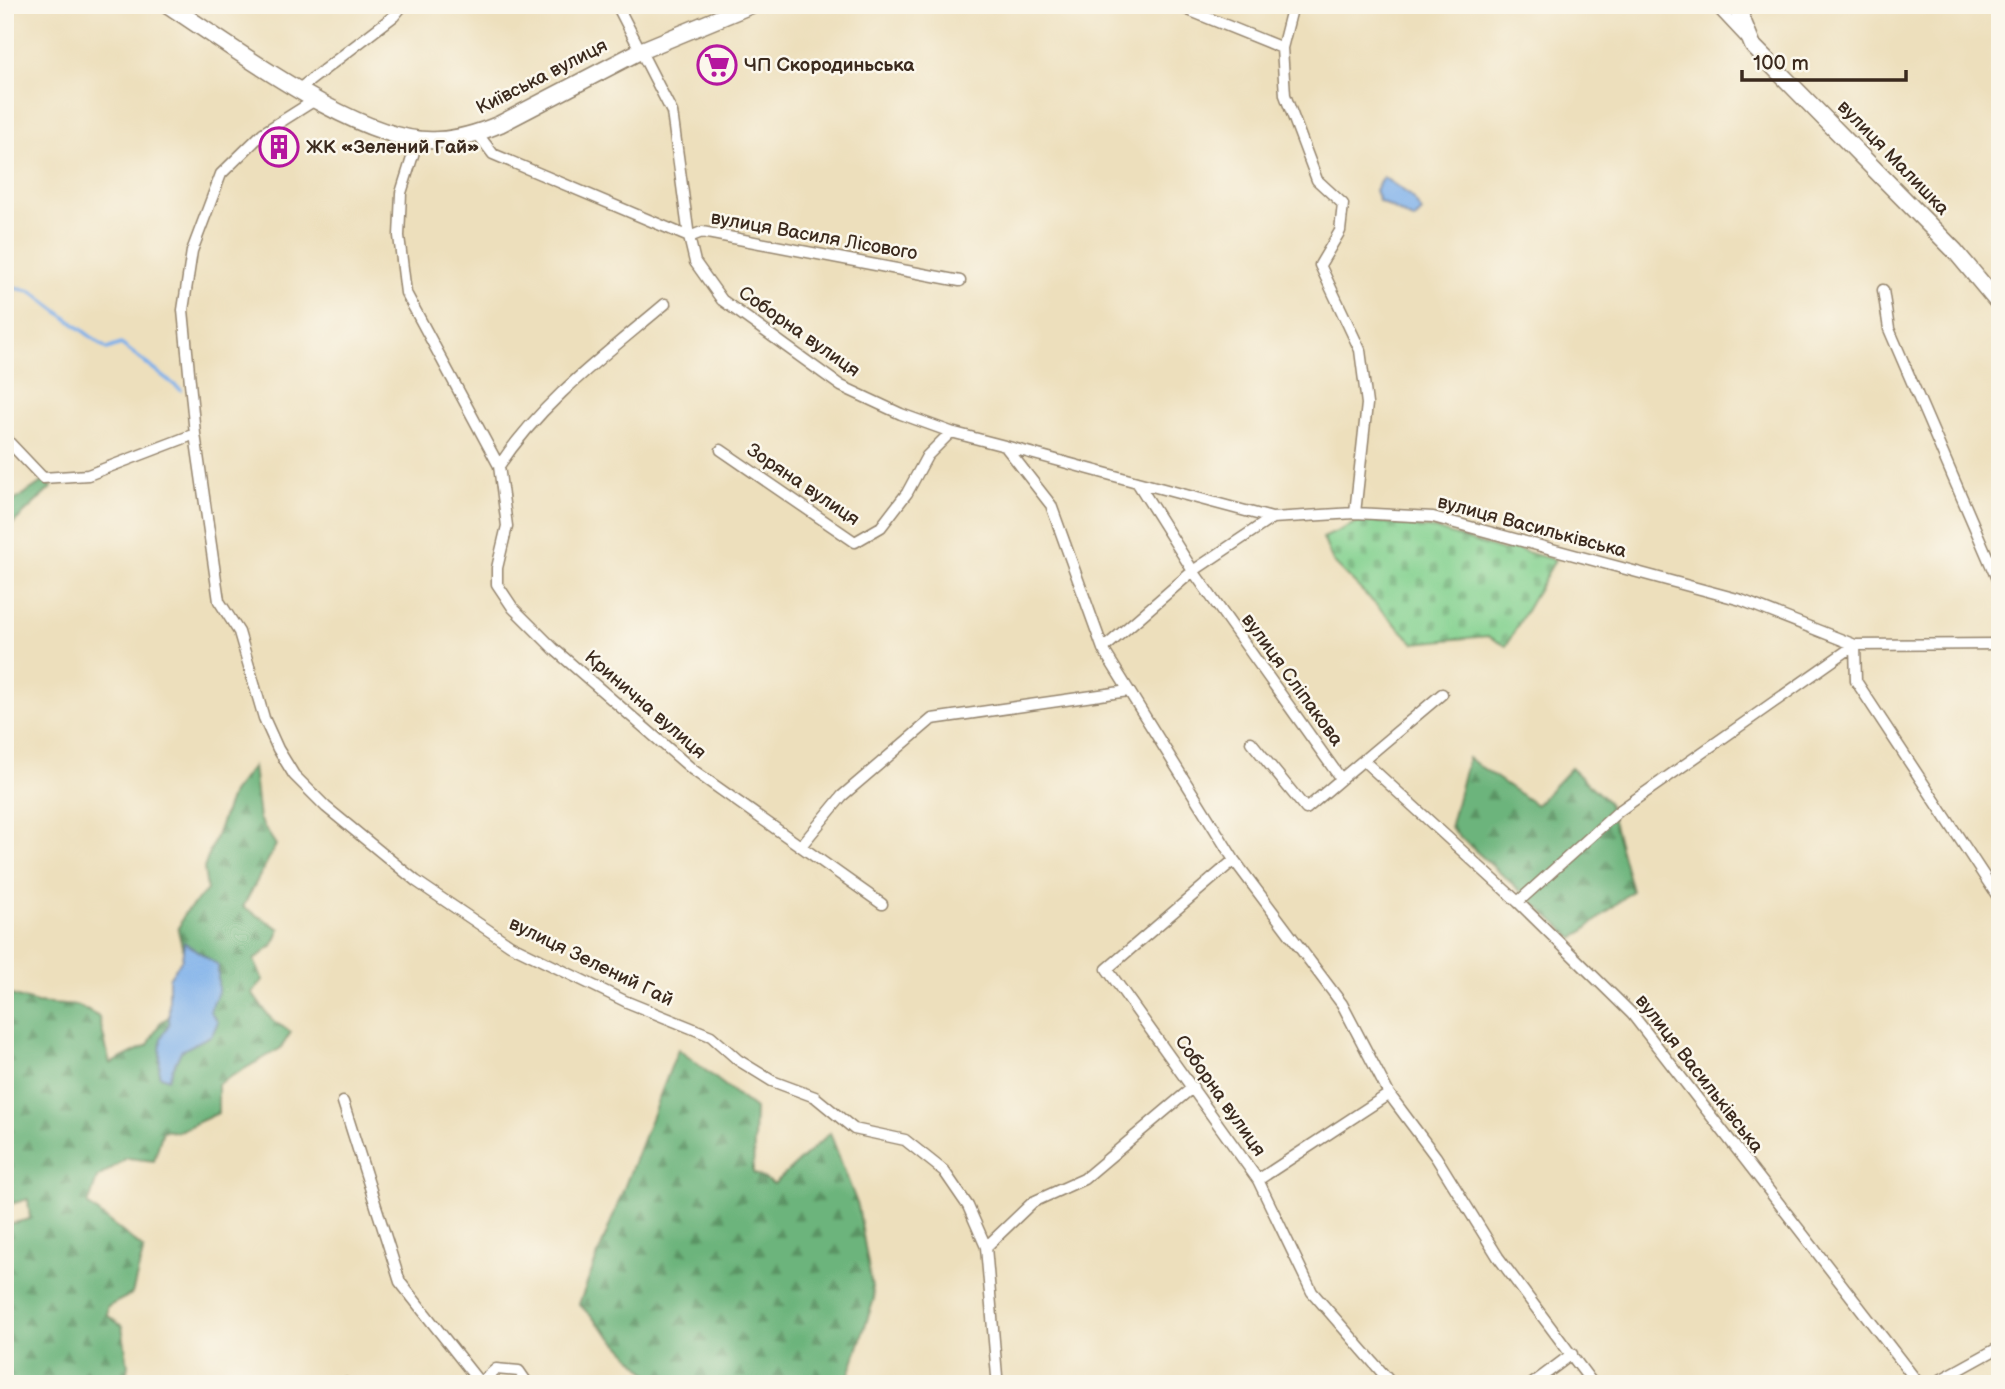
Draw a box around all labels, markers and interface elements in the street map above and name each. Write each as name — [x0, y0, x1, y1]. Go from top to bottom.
street label: Київська вулиця — [473, 34, 611, 120]
scale bar — [1742, 38, 1907, 82]
supermarket icon: ЧП Скородиньська — [696, 44, 738, 86]
text: 100 m — [1753, 51, 1809, 76]
place label: ЧП Скородиньська — [744, 54, 915, 77]
street label: вулиця Малишка — [1832, 96, 1954, 220]
building icon: ЖК «Зелений Гай» — [258, 126, 300, 168]
place label: ЖК «Зелений Гай» — [306, 136, 479, 159]
street label: вулиця Василя Лісового — [709, 206, 919, 266]
street label: Соборна вулиця — [734, 282, 864, 382]
street label: Зоряна вулиця — [742, 439, 864, 531]
street label: вулиця Васильківська — [1435, 491, 1629, 563]
street label: вулиця Сліпакова — [1236, 609, 1348, 751]
street label: Кринична вулиця — [579, 646, 711, 764]
street label: вулиця Зелений Гай — [505, 912, 677, 1012]
street label: вулиця Васильківська — [1630, 990, 1768, 1158]
street label: Соборна вулиця — [1170, 1031, 1270, 1161]

